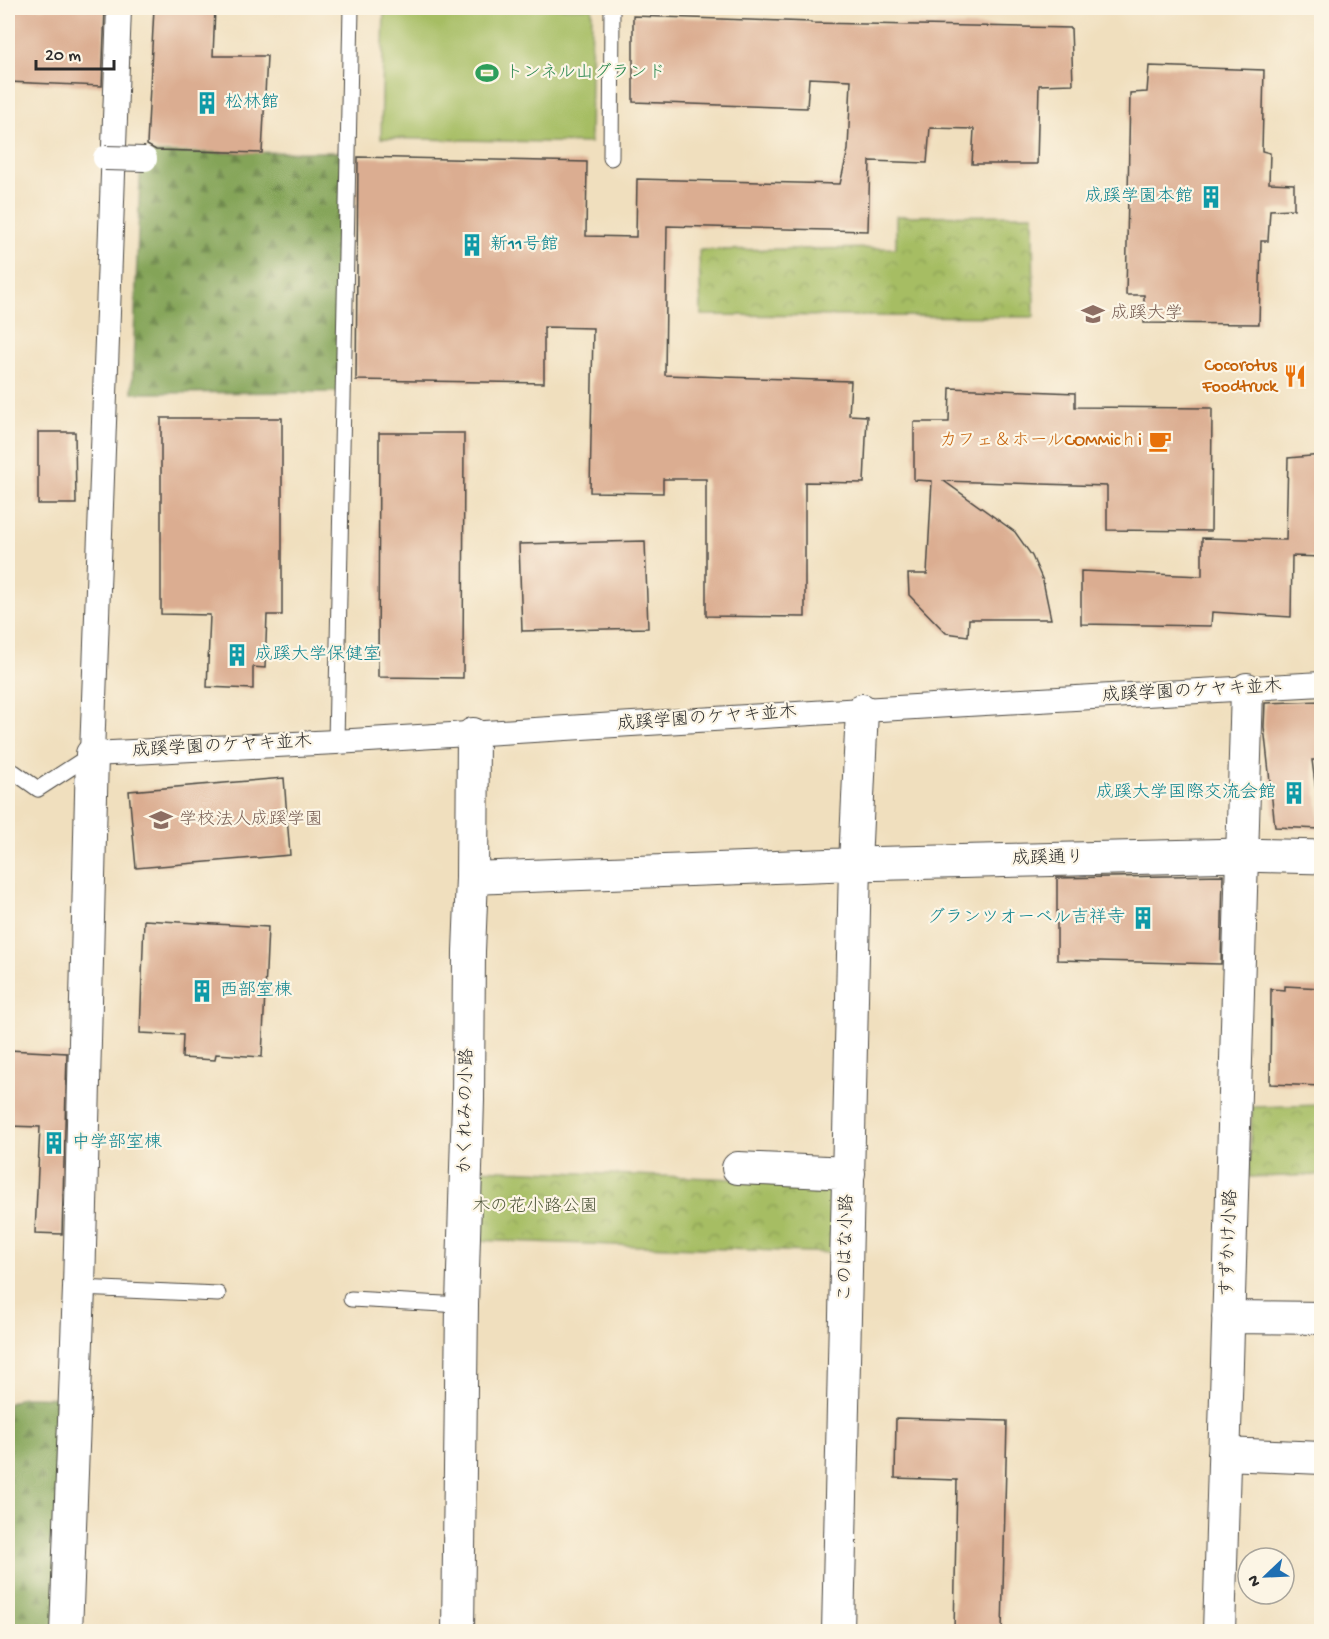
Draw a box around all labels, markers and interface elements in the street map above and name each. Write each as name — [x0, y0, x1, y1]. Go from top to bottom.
scale bar — [36, 33, 114, 71]
text: 20 m — [45, 46, 81, 67]
sports icon: トンネル山グランド — [474, 60, 500, 86]
place label: トンネル山グランド — [505, 62, 666, 84]
building icon: 松林館 — [194, 90, 220, 116]
place label: 松林館 — [225, 92, 279, 114]
building icon: 成蹊学園本館 — [1198, 184, 1224, 210]
place label: 成蹊学園本館 — [1085, 186, 1193, 208]
building icon: 新11号館 — [459, 232, 485, 258]
place label: 新11号館 — [490, 234, 559, 256]
school or university icon: 成蹊大学 — [1080, 301, 1106, 327]
place label: 成蹊大学 — [1111, 303, 1183, 325]
place label: Cocorotus Foodtruck — [1201, 356, 1279, 398]
restaurant icon: Cocorotus Foodtruck — [1282, 363, 1308, 389]
cafe icon: カフェ＆ホールCOMMicｈi — [1147, 428, 1173, 454]
place label: カフェ＆ホールCOMMicｈi — [940, 431, 1142, 452]
building icon: 成蹊大学保健室 — [224, 642, 250, 668]
place label: 成蹊大学保健室 — [255, 644, 381, 666]
street label: 成蹊学園のケヤキ並木 — [1102, 676, 1282, 707]
street label: 成蹊学園のケヤキ並木 — [616, 701, 798, 736]
street label: 成蹊学園のケヤキ並木 — [132, 731, 312, 762]
building icon: 成蹊大学国際交流会館 — [1281, 780, 1307, 806]
place label: 成蹊大学国際交流会館 — [1096, 782, 1276, 804]
school or university icon: 学校法人成蹊学園 — [148, 807, 174, 833]
place label: 学校法人成蹊学園 — [179, 809, 323, 831]
street label: 成蹊通り — [1012, 847, 1084, 870]
building icon: グランツオーベル吉祥寺 — [1130, 905, 1156, 931]
place label: グランツオーベル吉祥寺 — [927, 907, 1125, 929]
building icon: 西部室棟 — [189, 978, 215, 1004]
place label: 西部室棟 — [220, 980, 292, 1002]
street label: かくれみの小路 — [454, 1048, 479, 1174]
building icon: 中学部室棟 — [41, 1130, 67, 1156]
place label: 中学部室棟 — [72, 1132, 162, 1154]
street label: すずかけ小路 — [1217, 1189, 1242, 1297]
street label: このはな小路 — [835, 1194, 858, 1302]
park label: 木の花小路公園 — [472, 1196, 598, 1218]
north arrow — [1236, 1546, 1296, 1606]
text: N — [1244, 1571, 1266, 1589]

